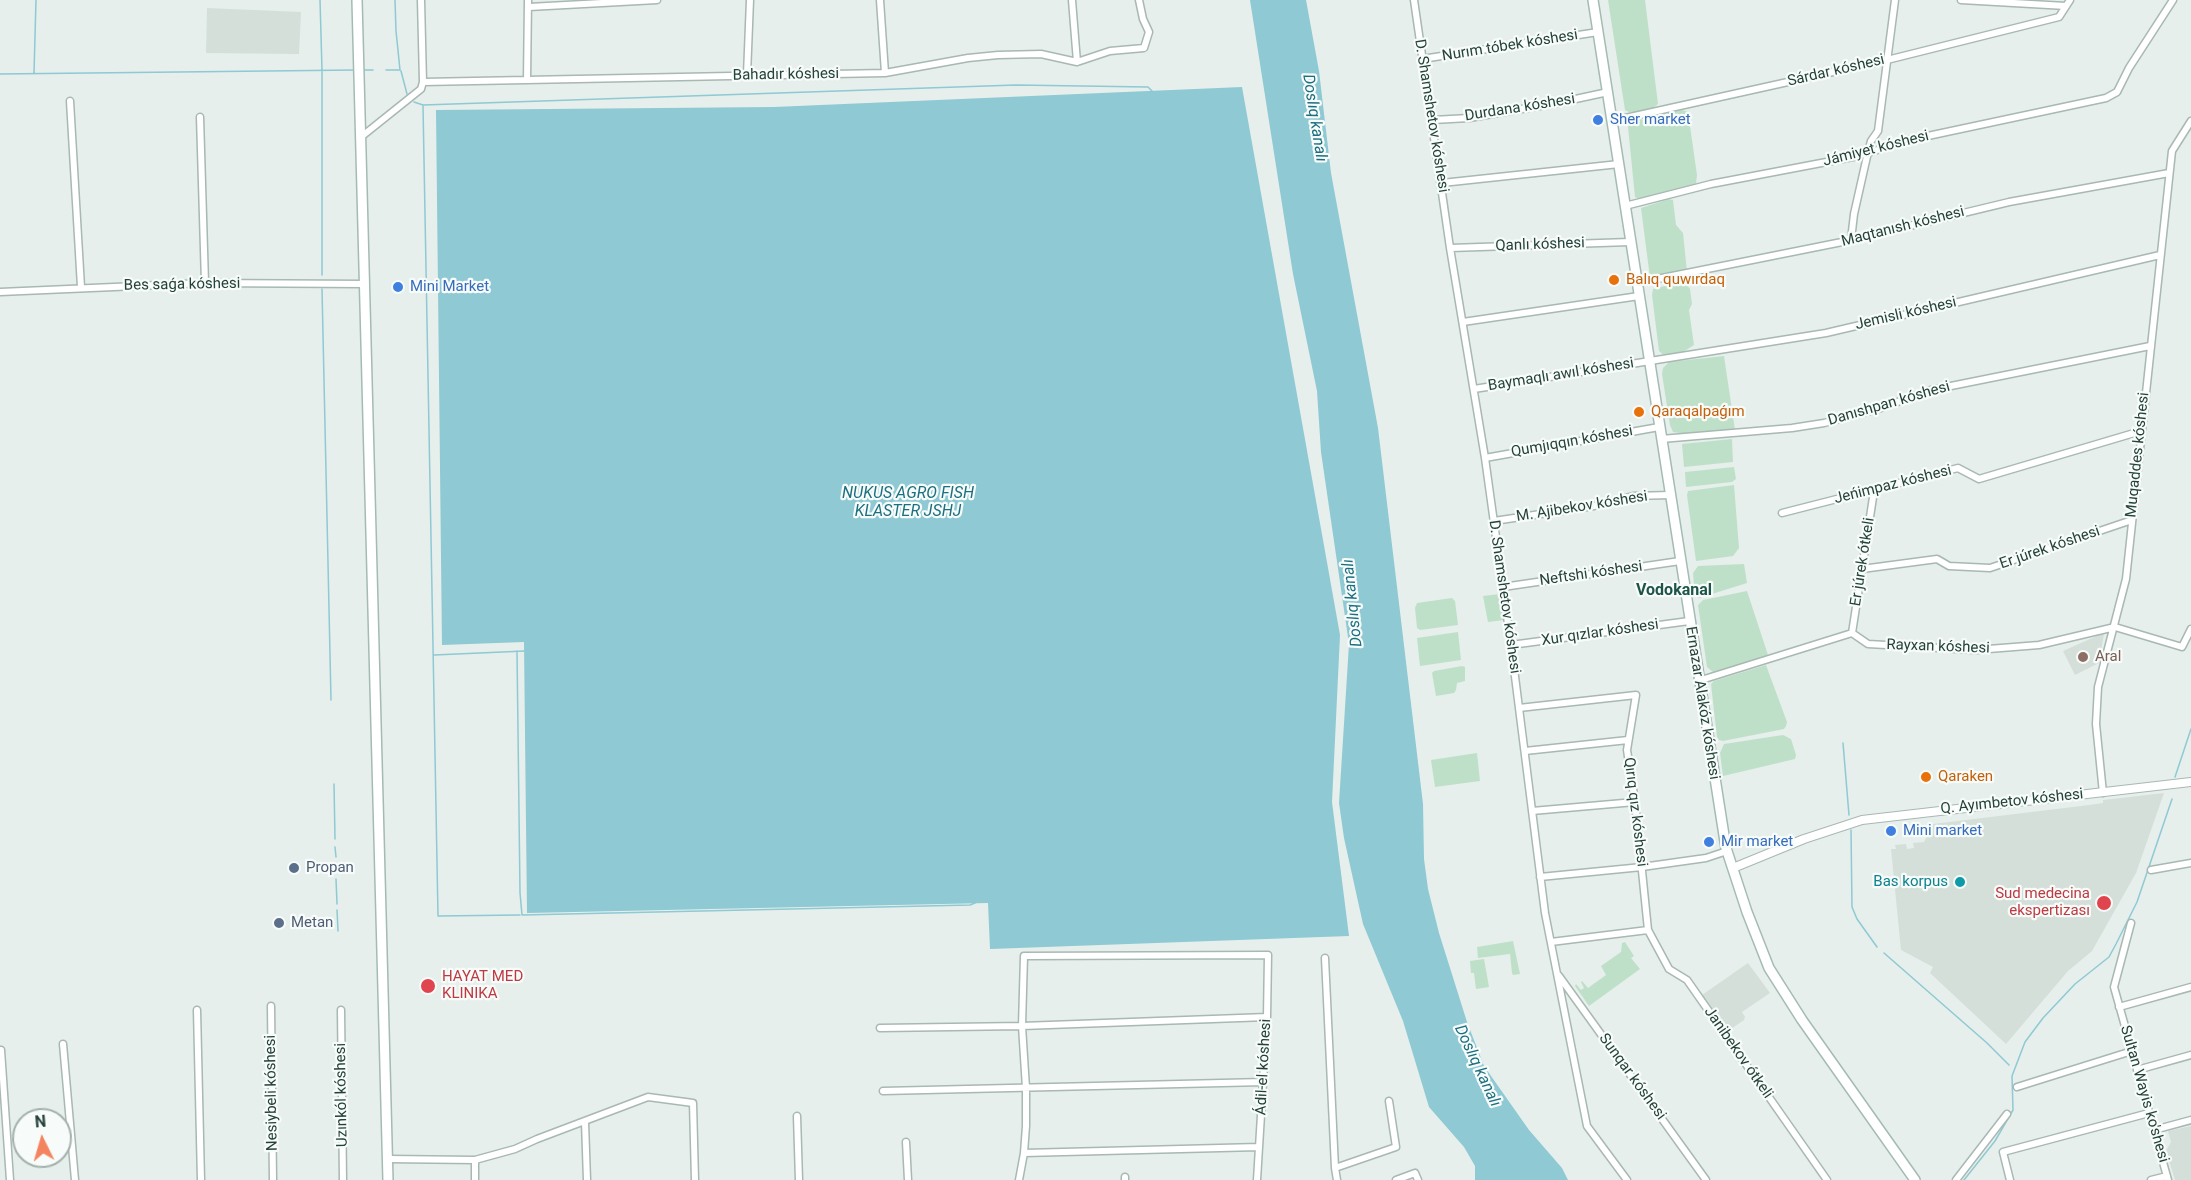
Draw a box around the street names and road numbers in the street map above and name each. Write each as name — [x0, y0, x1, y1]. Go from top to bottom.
street label: Nurım tóbek kóshesi — [1441, 26, 1579, 66]
street label: D. Shamshetov kóshesi — [1410, 38, 1452, 194]
street label: Sárdar kóshesi — [1786, 51, 1886, 91]
street label: Bahadır kóshesi — [733, 65, 839, 85]
street label: Durdana kóshesi — [1464, 90, 1576, 126]
street label: Jámiyet kóshesi — [1821, 127, 1931, 171]
street label: Maqtanısh kóshesi — [1840, 203, 1966, 251]
street label: Qanlı kóshesi — [1495, 234, 1585, 256]
street label: Bes saǵa kóshesi — [124, 275, 240, 295]
street label: Jemisli kóshesi — [1854, 294, 1958, 334]
street label: Baymaqlı awıl kóshesi — [1487, 355, 1635, 395]
street label: Danıshpan kóshesi — [1826, 378, 1952, 430]
street label: Muqaddes kóshesi — [2122, 391, 2154, 519]
street label: Qumjıqqın kóshesi — [1510, 422, 1634, 462]
street label: Jeńimpaz kóshesi — [1832, 462, 1954, 508]
street label: M. Ajibekov kóshesi — [1515, 488, 1649, 526]
street label: Er júrek ótkeli — [1847, 516, 1879, 608]
street label: D. Shamshetov kóshesi — [1484, 519, 1524, 675]
street label: Er júrek kóshesi — [1997, 522, 2103, 574]
street label: Neftshi kóshesi — [1538, 558, 1644, 590]
street label: Xur qızlar kóshesi — [1540, 616, 1660, 650]
street label: Ernazar Alakóz kóshesi — [1681, 625, 1723, 781]
street label: Rayxan kóshesi — [1886, 636, 1990, 658]
street label: Qırıq qız kóshesi — [1619, 756, 1651, 868]
street label: Q. Ayımbetov kóshesi — [1940, 786, 2084, 818]
street label: Janibekov ótkeli — [1700, 1004, 1776, 1102]
street label: Ádil-el kóshesi — [1252, 1018, 1276, 1116]
street label: Sultan Wayis ko'shesi — [2116, 1023, 2172, 1165]
street label: Sunqar kóshesi — [1595, 1030, 1669, 1124]
street label: Nesiybeli kóshesi — [262, 1035, 282, 1151]
street label: Uzınkól kóshesi — [332, 1043, 352, 1147]

